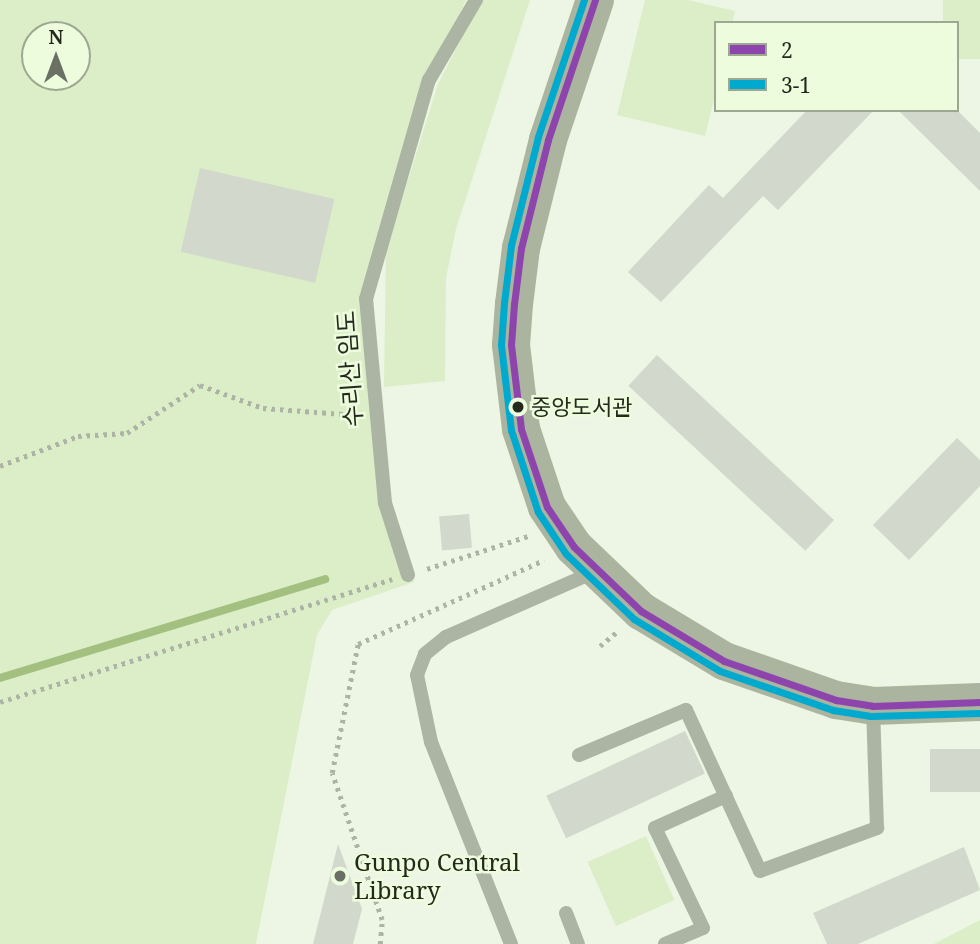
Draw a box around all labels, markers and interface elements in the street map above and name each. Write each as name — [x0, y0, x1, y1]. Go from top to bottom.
north arrow — [21, 21, 91, 91]
legend — [714, 21, 959, 112]
text: N — [49, 24, 63, 50]
text: 2 — [781, 36, 793, 64]
text: 3-1 — [781, 71, 811, 99]
street label: 수리산 임도 — [331, 310, 367, 428]
place label: 중앙도서관 — [531, 394, 632, 420]
marker: 중앙도서관 — [511, 400, 525, 414]
place label: Gunpo Central Library — [354, 848, 520, 904]
marker: Gunpo Central Library — [332, 868, 348, 884]

